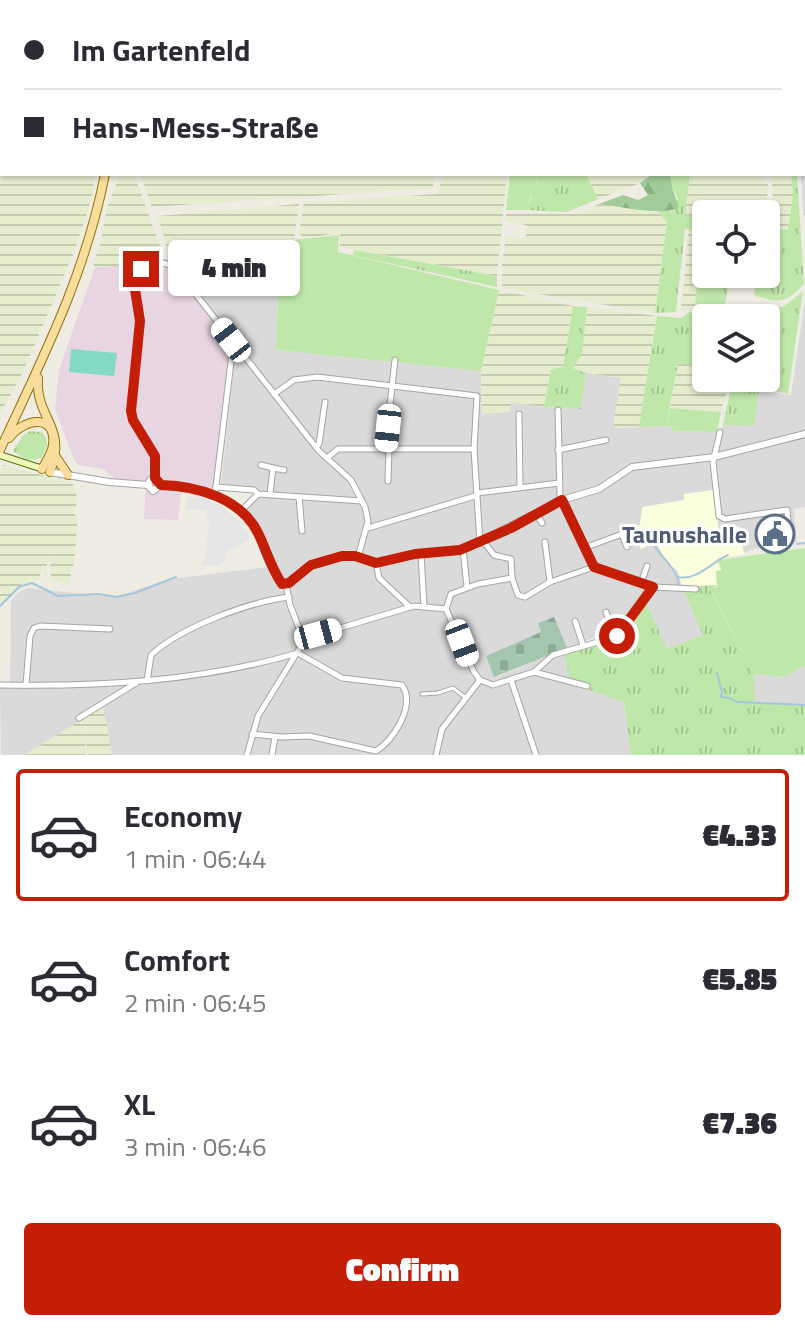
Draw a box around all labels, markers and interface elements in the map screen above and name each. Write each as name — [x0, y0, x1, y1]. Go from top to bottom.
text: Im Gartenfeld — [72, 27, 250, 73]
text: Hans-Mess-Straße — [72, 104, 319, 150]
map controls — [692, 200, 780, 392]
button: locate — [692, 200, 780, 288]
callout: 4 min — [169, 241, 301, 297]
text: 4 min — [202, 248, 266, 287]
route end — [123, 251, 159, 287]
button: layers — [692, 304, 780, 392]
car — [207, 314, 255, 366]
car — [374, 403, 402, 453]
public building icon: Taunushalle — [754, 513, 796, 555]
place label: Taunushalle — [622, 516, 747, 552]
car — [292, 616, 344, 652]
car — [442, 616, 482, 670]
route start — [599, 618, 635, 654]
text: Economy — [124, 793, 242, 839]
icon: car — [28, 799, 100, 871]
text: €4.33 — [703, 812, 777, 858]
text: 1 min · 06:44 — [124, 839, 267, 878]
text: Comfort — [124, 937, 230, 983]
icon: car — [28, 943, 100, 1015]
text: €5.85 — [703, 956, 777, 1002]
text: 2 min · 06:45 — [124, 983, 267, 1022]
text: XL — [124, 1081, 155, 1127]
icon: car — [28, 1087, 100, 1159]
text: €7.36 — [703, 1100, 777, 1146]
text: 3 min · 06:46 — [124, 1127, 267, 1166]
button: Confirm — [24, 1223, 781, 1315]

